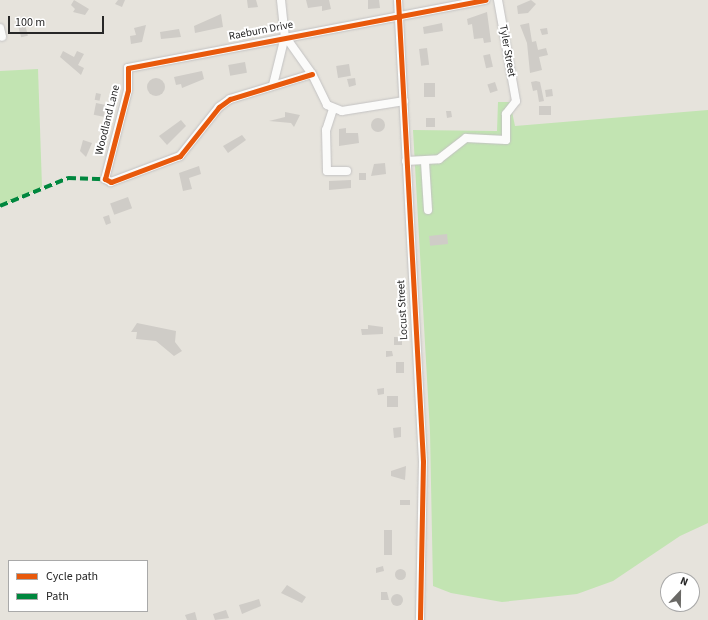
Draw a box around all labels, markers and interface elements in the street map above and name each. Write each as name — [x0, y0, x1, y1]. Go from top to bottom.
scale bar — [10, 8, 106, 34]
text: 100 m — [15, 14, 45, 31]
street label: Raeburn Drive — [228, 18, 294, 44]
street label: Tyler Street — [496, 24, 518, 78]
street label: Woodland Lane — [93, 84, 123, 156]
street label: Locust Street — [395, 280, 411, 340]
legend — [8, 560, 148, 612]
text: Cycle path — [46, 568, 98, 585]
north arrow — [660, 572, 700, 612]
text: N — [678, 573, 691, 590]
text: Path — [46, 588, 69, 605]

